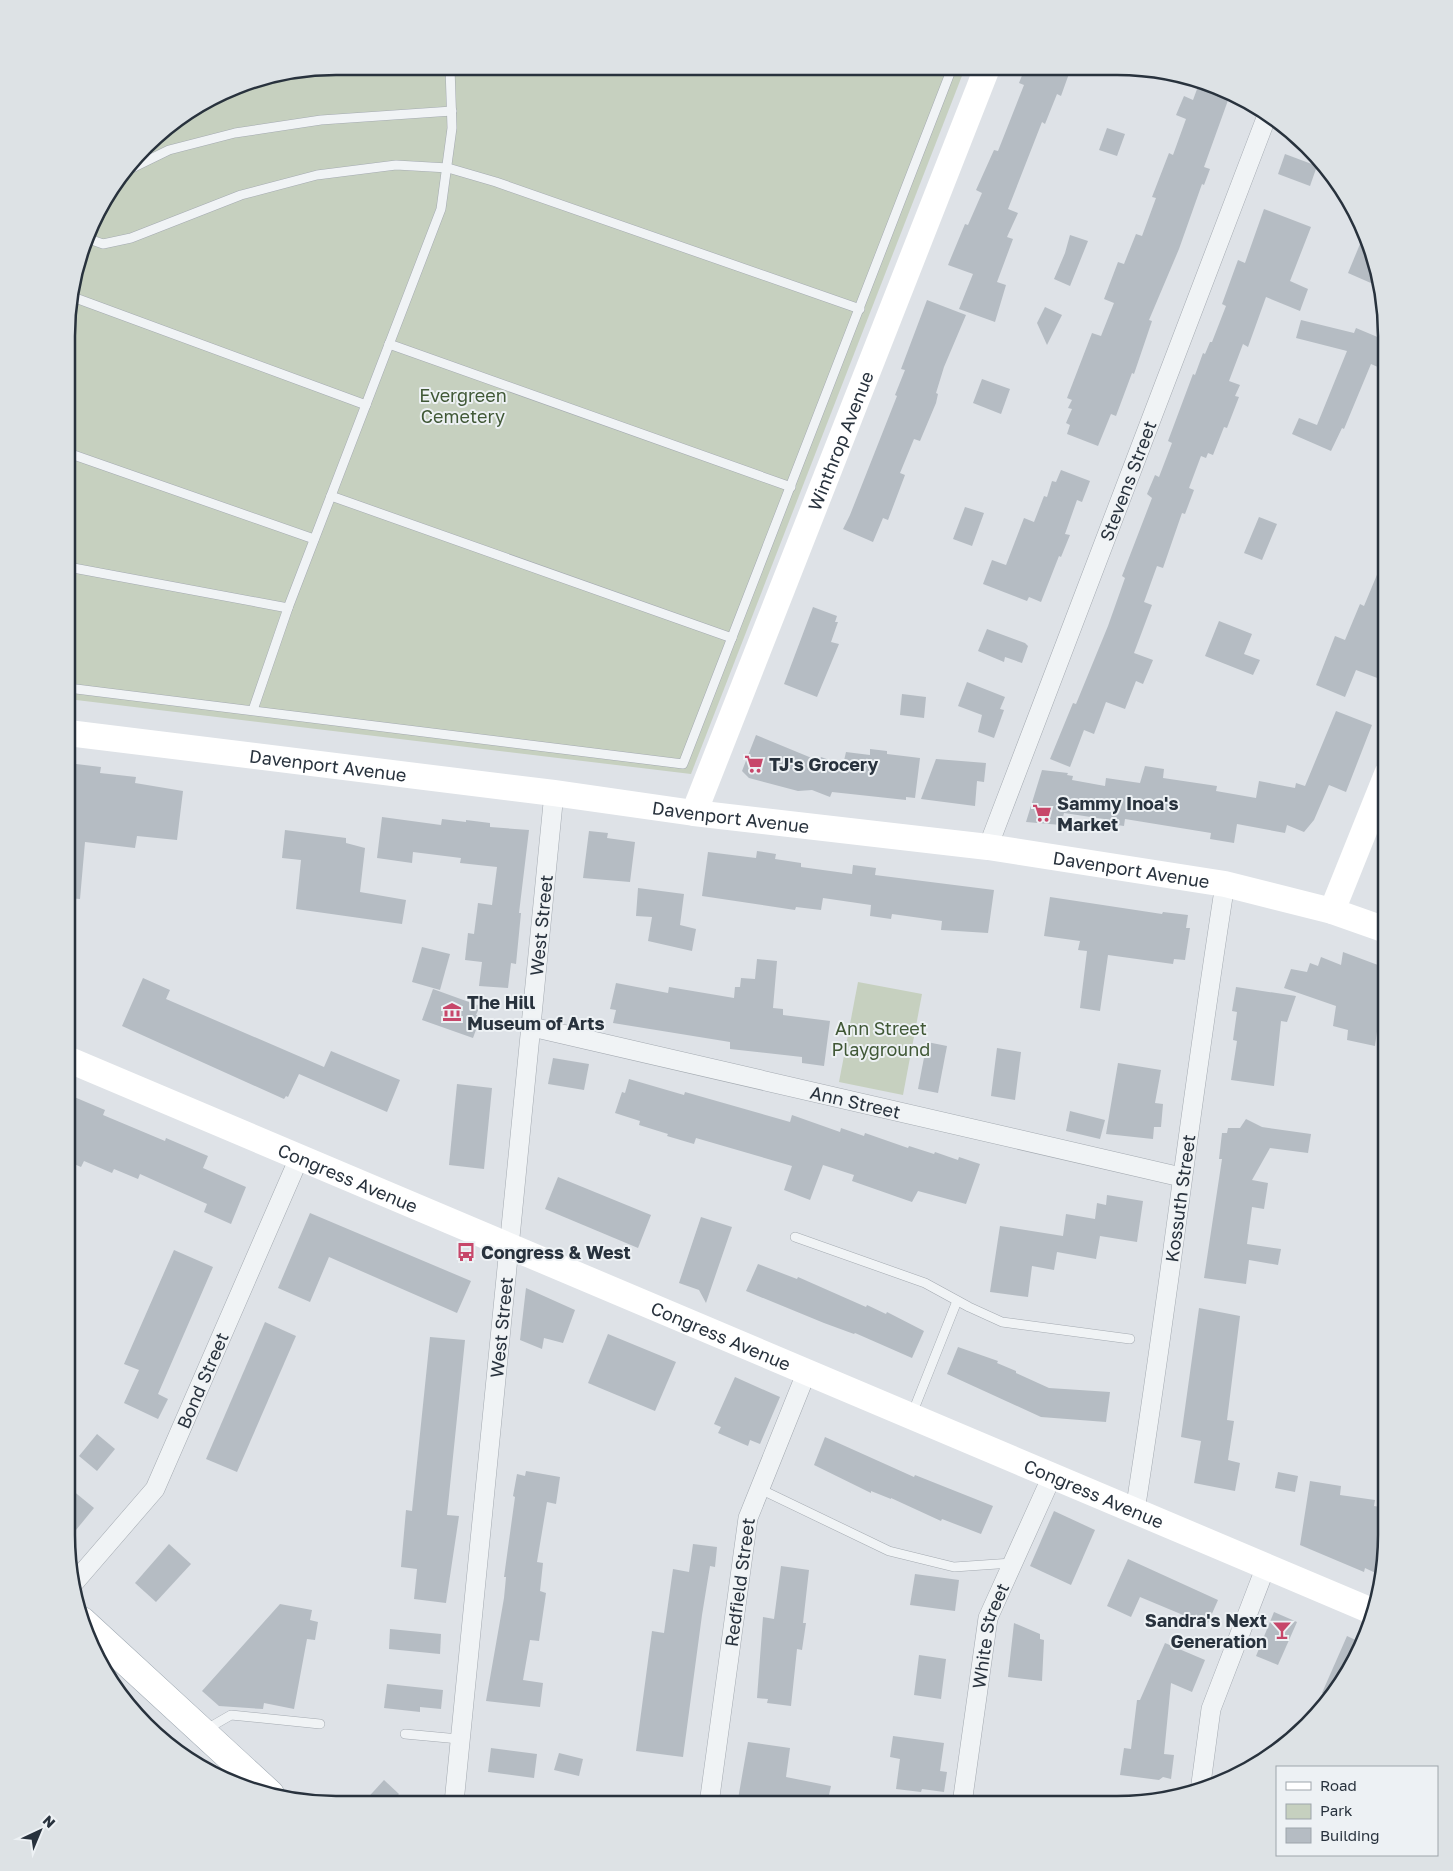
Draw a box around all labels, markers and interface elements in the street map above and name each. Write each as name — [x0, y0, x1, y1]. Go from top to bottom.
street label: Winthrop Avenue — [803, 368, 878, 514]
park label: Evergreen Cemetery — [419, 384, 507, 427]
street label: Stevens Street — [1095, 417, 1161, 544]
street label: Davenport Avenue — [248, 744, 408, 786]
supermarket icon: TJ's Grocery — [743, 753, 765, 775]
place label: TJ's Grocery — [769, 753, 878, 775]
place label: Sammy Inoa's Market — [1057, 792, 1179, 835]
street label: Davenport Avenue — [651, 796, 811, 837]
supermarket icon: Sammy Inoa's Market — [1031, 802, 1053, 824]
street label: Davenport Avenue — [1051, 846, 1211, 892]
street label: West Street — [525, 874, 557, 977]
place label: The Hill Museum of Arts — [467, 991, 605, 1034]
museum icon: The Hill Museum of Arts — [441, 1001, 463, 1023]
park label: Ann Street Playground — [832, 1017, 930, 1060]
street label: Ann Street — [808, 1081, 903, 1123]
street label: Kossuth Street — [1160, 1133, 1200, 1264]
street label: Congress Avenue — [275, 1139, 421, 1217]
bus stop icon: Congress & West — [455, 1241, 477, 1263]
place label: Congress & West — [481, 1241, 631, 1263]
street label: West Street — [485, 1276, 517, 1379]
street label: Congress Avenue — [648, 1296, 794, 1375]
street label: Bond Street — [172, 1329, 233, 1432]
street label: Congress Avenue — [1021, 1454, 1167, 1533]
street label: Redfield Street — [720, 1516, 759, 1648]
street label: White Street — [967, 1579, 1013, 1690]
place label: Sandra's Next Generation — [1145, 1609, 1267, 1652]
bar icon: Sandra's Next Generation — [1271, 1619, 1293, 1641]
legend — [1276, 1766, 1438, 1856]
text: Road — [1320, 1776, 1357, 1794]
text: Park — [1320, 1801, 1353, 1819]
north arrow — [15, 1806, 65, 1856]
text: N — [40, 1811, 59, 1831]
text: Building — [1320, 1826, 1380, 1844]

